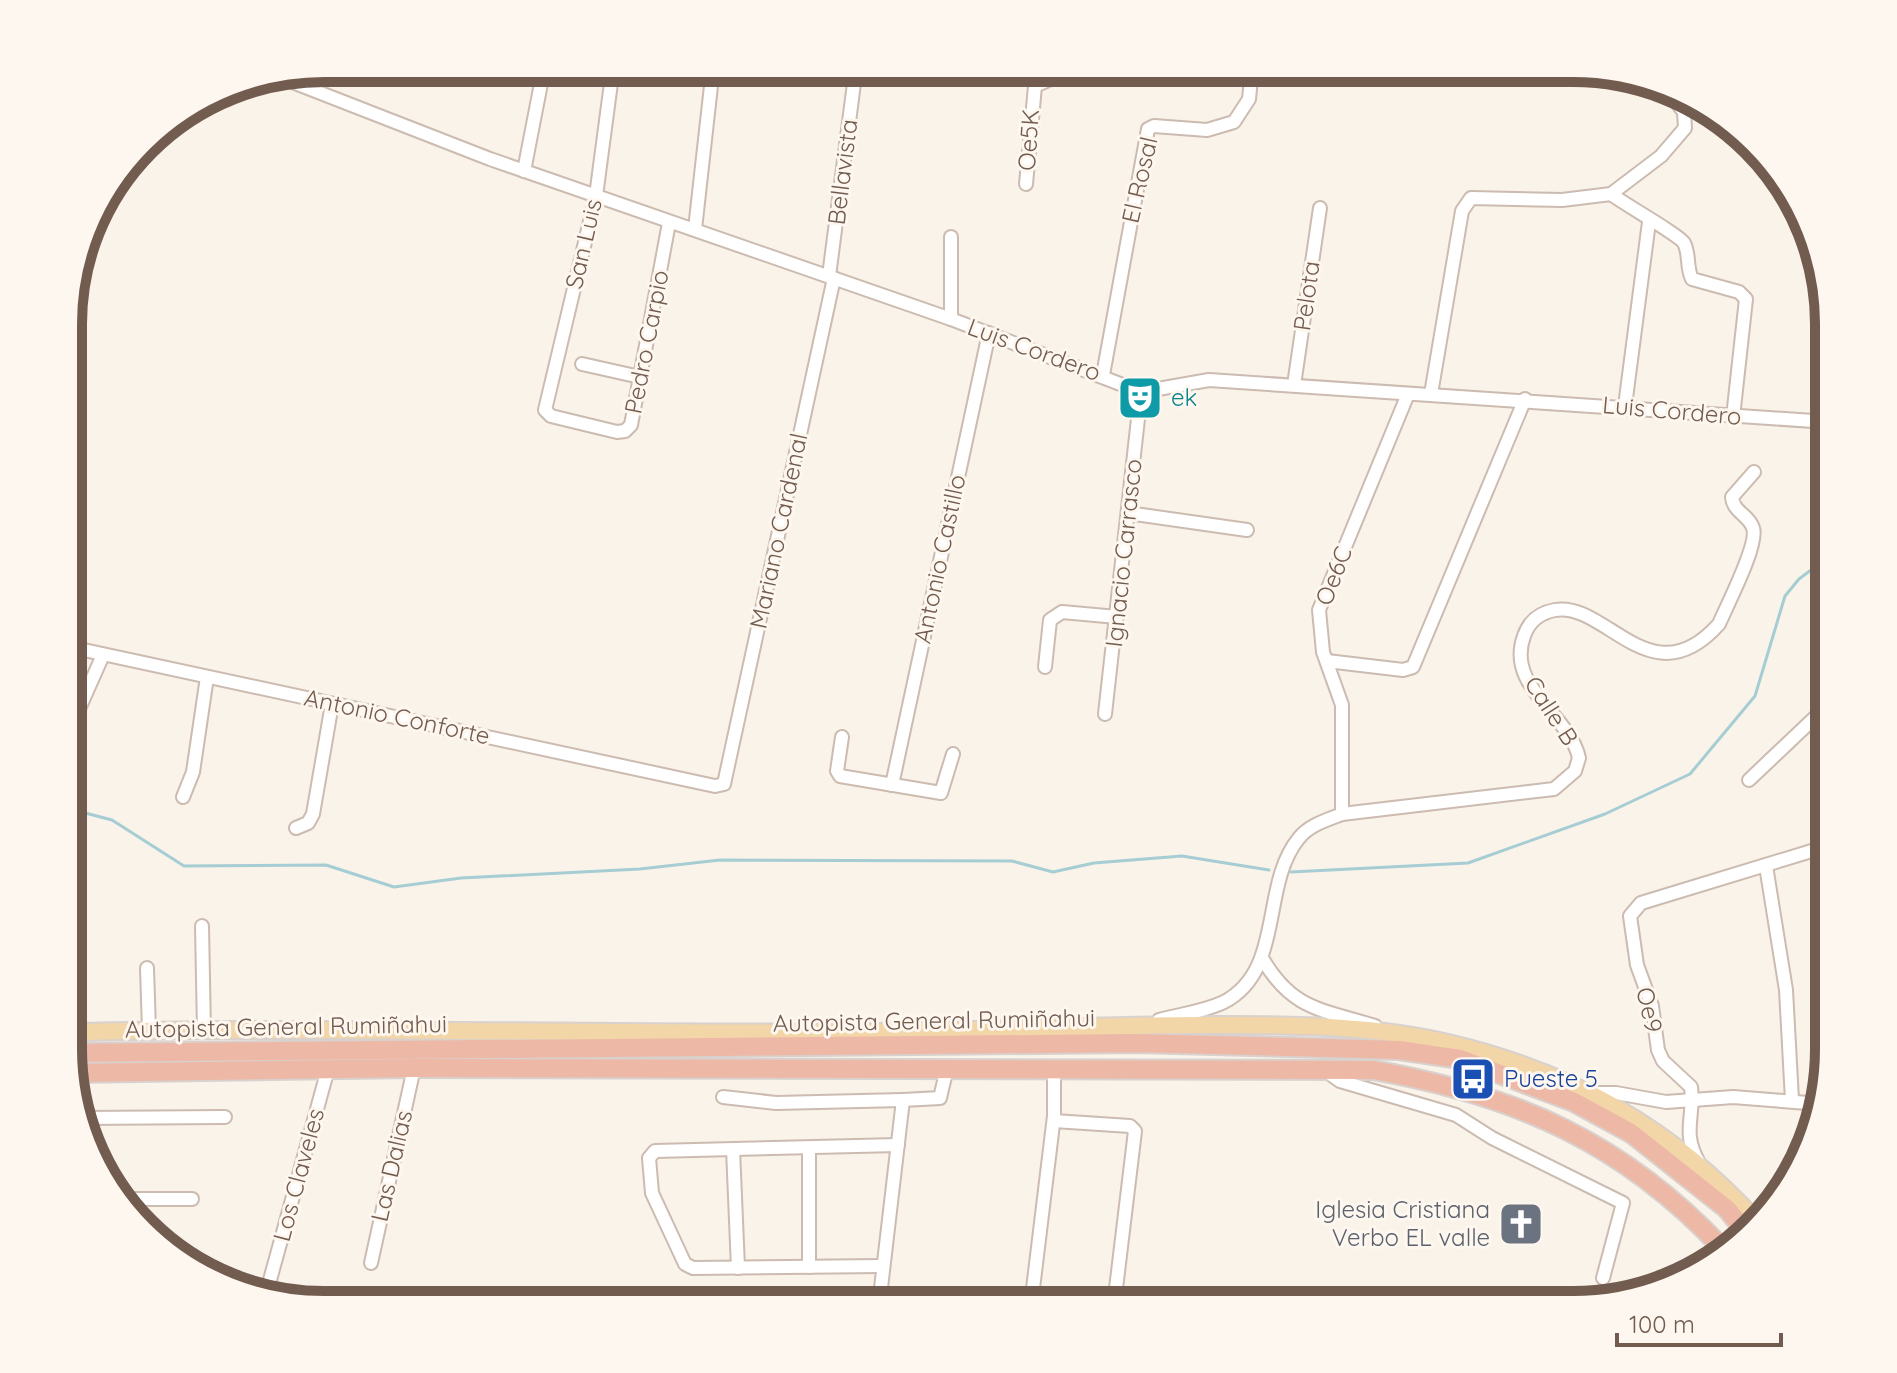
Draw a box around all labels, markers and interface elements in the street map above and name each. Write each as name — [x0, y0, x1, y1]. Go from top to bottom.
street label: Oe5K — [1011, 108, 1045, 172]
street label: Bellavista — [821, 117, 863, 226]
street label: El Rosal — [1115, 134, 1164, 226]
street label: San Luis — [558, 196, 608, 292]
street label: Pelota — [1286, 259, 1326, 333]
street label: Pedro Carpio — [617, 268, 675, 416]
street label: Luis Cordero — [964, 311, 1105, 387]
theatre icon: ek — [1116, 374, 1164, 422]
place label: ek — [1171, 382, 1197, 412]
street label: Luis Cordero — [1601, 389, 1743, 431]
street label: Mariano Cardenal — [743, 430, 813, 631]
street label: Ignacio Carrasco — [1098, 457, 1148, 649]
street label: Antonio Castillo — [906, 472, 972, 646]
street label: Oe6C — [1308, 542, 1358, 609]
street label: Calle B — [1518, 670, 1585, 751]
street label: Antonio Conforte — [302, 682, 493, 750]
street label: Oe9 — [1630, 984, 1670, 1035]
street label: Autopista General Rumiñahui — [773, 1002, 1095, 1038]
street label: Autopista General Rumiñahui — [125, 1008, 447, 1044]
bus stop icon: Pueste 5 — [1449, 1055, 1497, 1103]
place label: Pueste 5 — [1504, 1063, 1598, 1093]
street label: Los Claveles — [266, 1105, 330, 1245]
street label: Las Dalias — [364, 1107, 418, 1224]
place label: Iglesia Cristiana Verbo EL valle — [1315, 1194, 1490, 1252]
church icon: Iglesia Cristiana Verbo EL valle — [1497, 1200, 1545, 1248]
scale bar — [1617, 1297, 1781, 1347]
text: 100 m — [1629, 1309, 1695, 1339]

